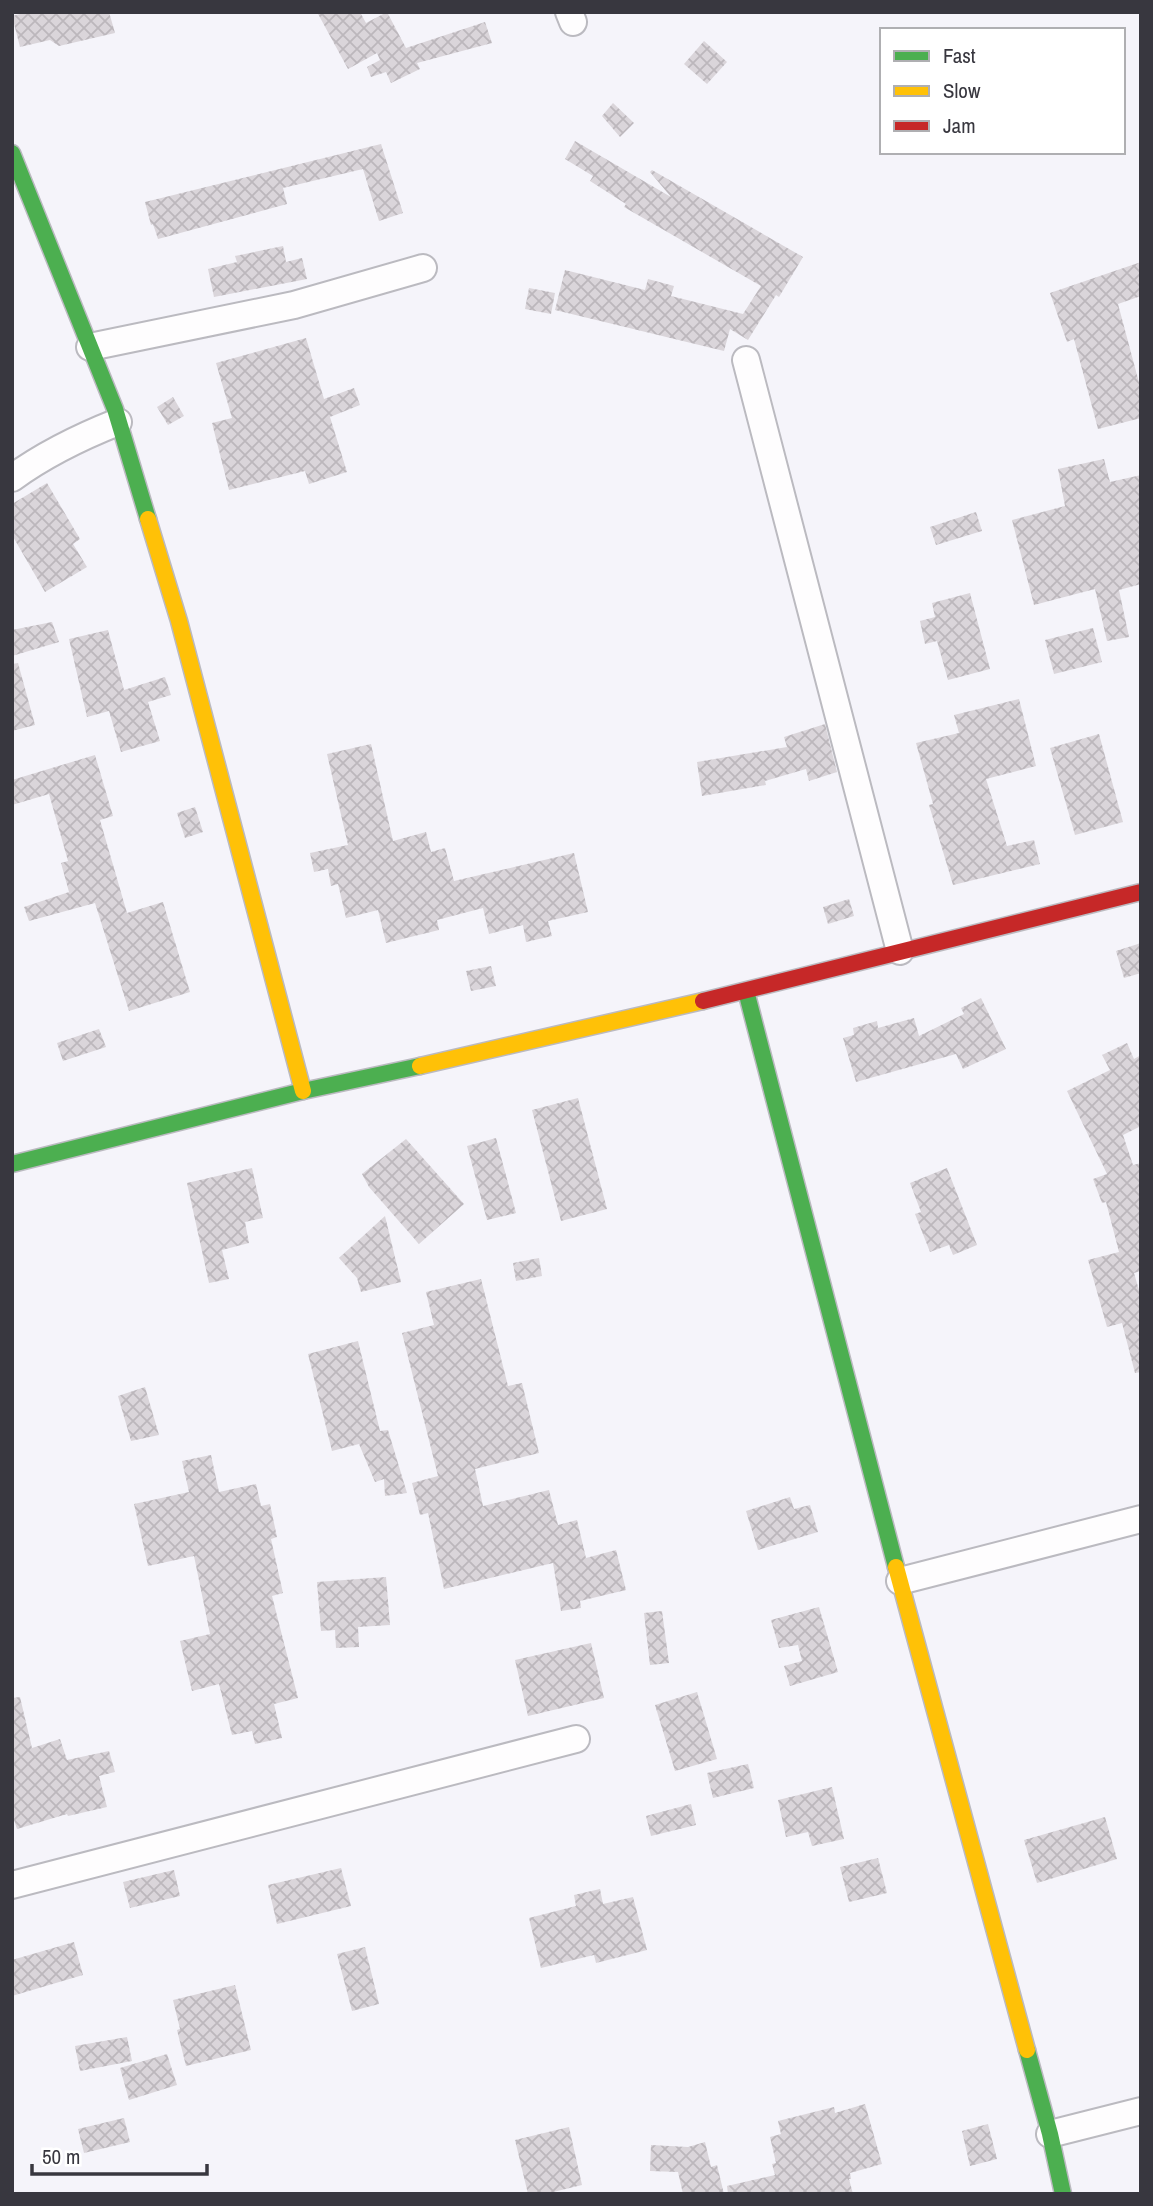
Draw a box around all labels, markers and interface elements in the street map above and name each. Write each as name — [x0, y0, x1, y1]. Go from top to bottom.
legend — [880, 28, 1125, 154]
text: Fast — [943, 41, 976, 70]
text: Slow — [943, 76, 981, 105]
text: Jam — [943, 111, 976, 140]
scale bar — [32, 2132, 206, 2176]
text: 50 m — [42, 2142, 80, 2171]

